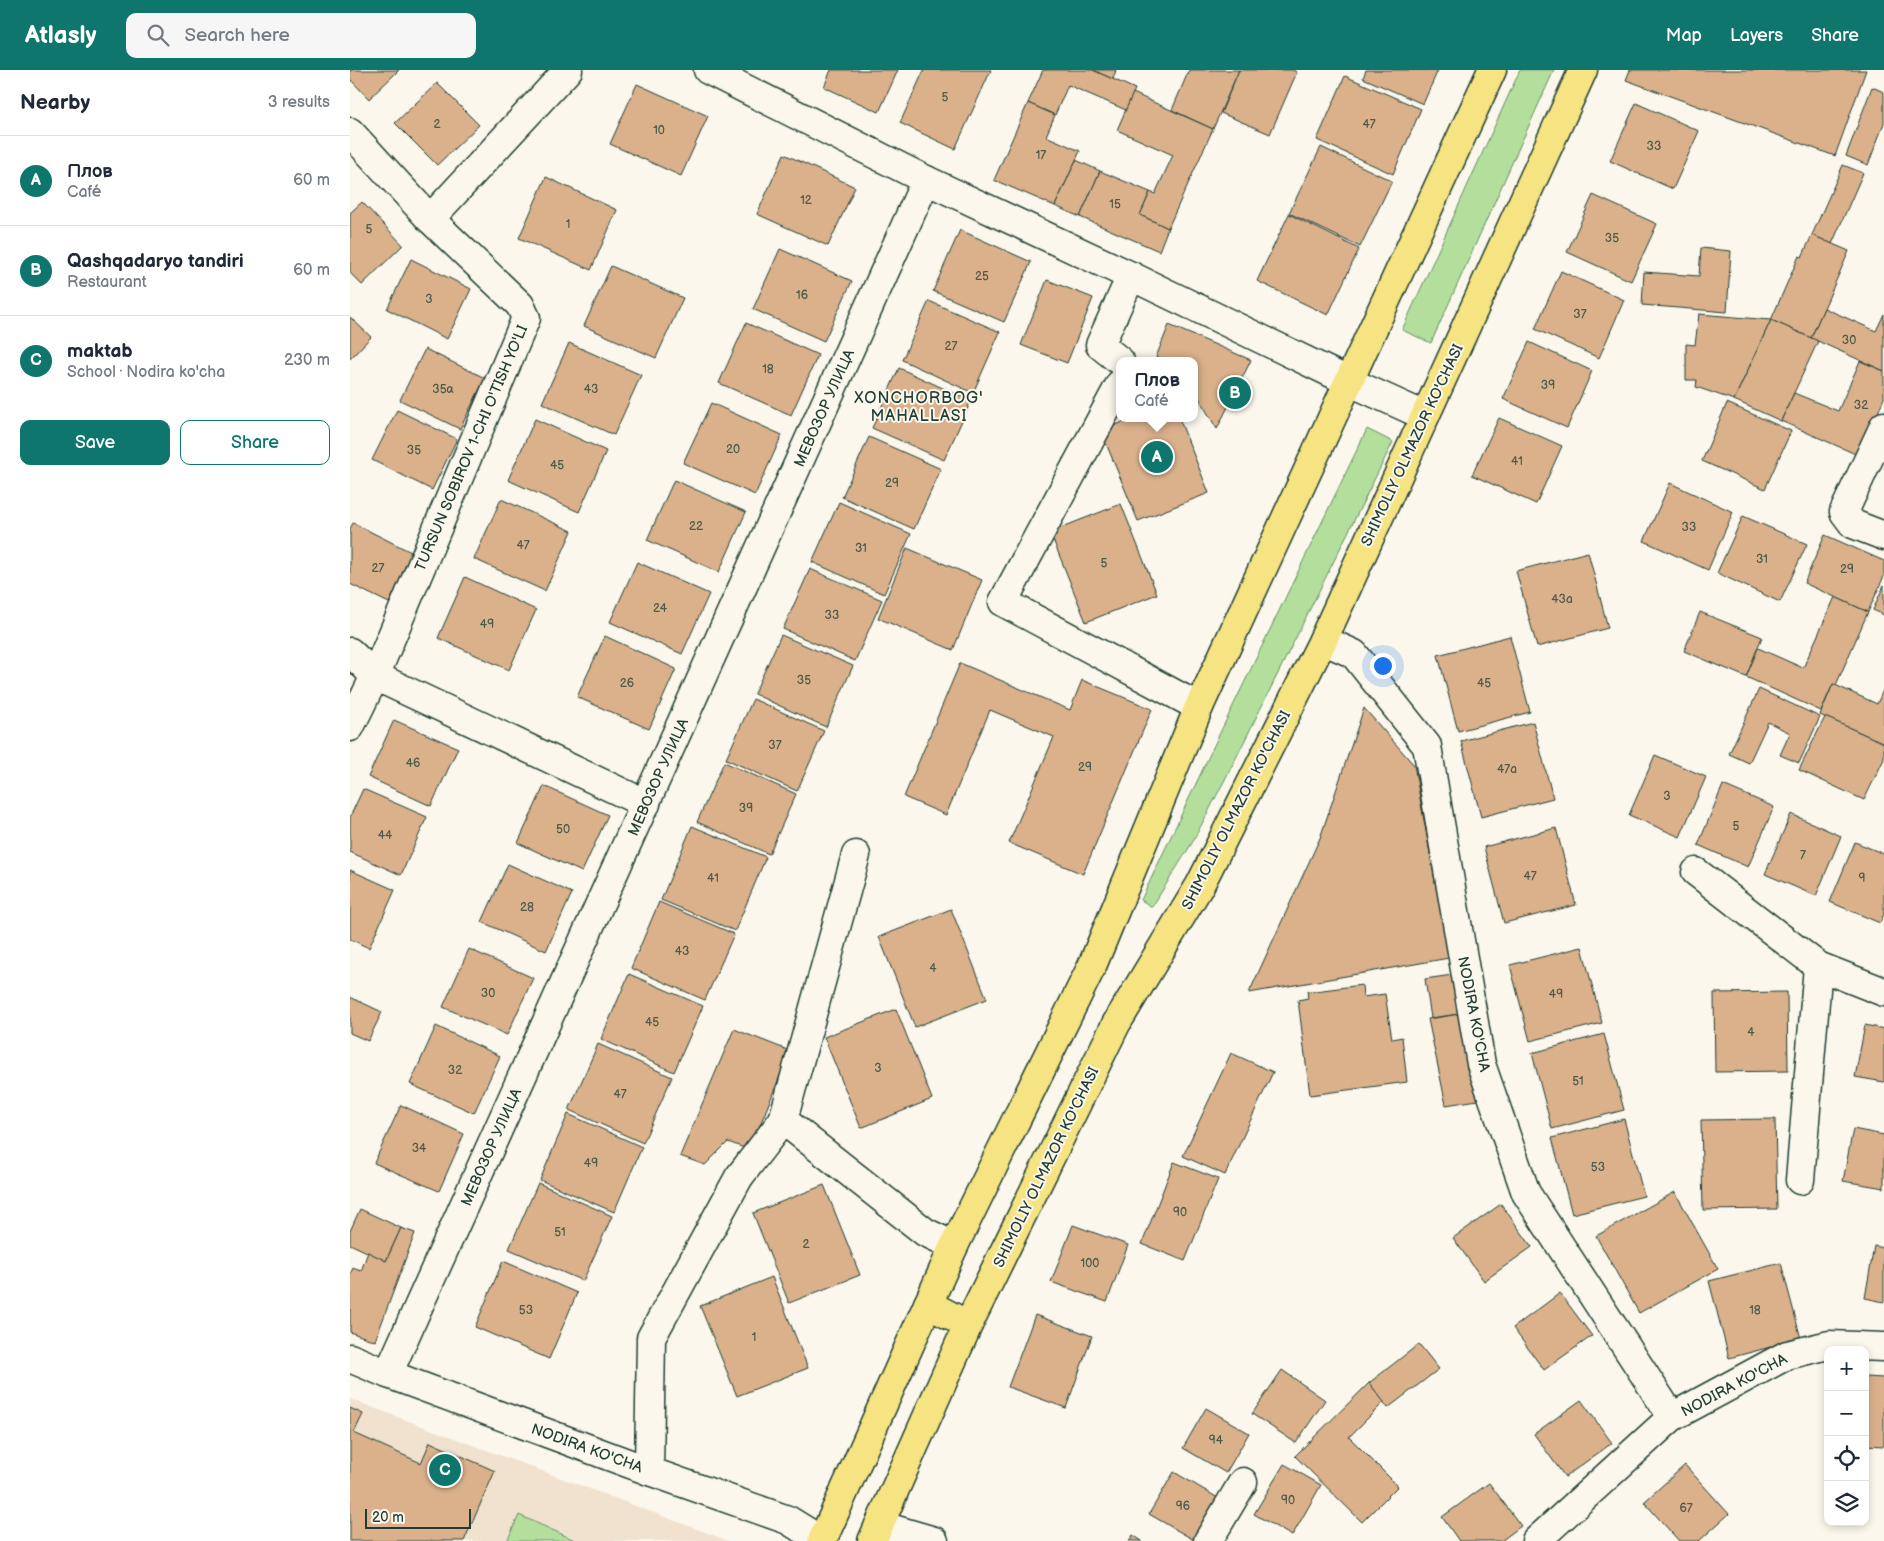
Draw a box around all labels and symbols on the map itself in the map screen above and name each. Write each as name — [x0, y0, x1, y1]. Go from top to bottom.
house number: 5 — [942, 90, 949, 105]
house number: 2 — [433, 117, 441, 132]
house number: 47 — [1362, 117, 1376, 132]
house number: 10 — [653, 123, 665, 138]
house number: 33 — [1647, 139, 1661, 154]
house number: 17 — [1036, 148, 1046, 163]
house number: 12 — [800, 193, 812, 208]
house number: 15 — [1109, 197, 1121, 212]
house number: 1 — [566, 217, 570, 232]
house number: 5 — [366, 222, 373, 237]
house number: 35 — [1605, 231, 1619, 246]
house number: 25 — [975, 269, 989, 284]
house number: 16 — [796, 288, 808, 303]
house number: 3 — [425, 292, 433, 307]
house number: 37 — [1573, 307, 1587, 322]
street label: TURSUN SOBIROV 1-CHI O'TISH YO'LI — [411, 322, 532, 574]
house number: 30 — [1842, 333, 1856, 348]
house number: 27 — [945, 339, 958, 354]
street label: SHIMOLIY OLMAZOR KO'CHASI — [1357, 341, 1468, 549]
street label: МЕВОЗОР УЛИЦА — [790, 346, 859, 470]
house number: 18 — [762, 362, 774, 377]
pin: B — [1219, 374, 1251, 412]
house number: 39 — [1541, 378, 1555, 393]
house number: 35а — [432, 382, 454, 397]
house number: 43 — [584, 382, 598, 397]
district label: XONCHORBOG' MAHALLASI — [853, 389, 984, 426]
house number: 32 — [1854, 398, 1868, 413]
pin: A — [1141, 438, 1173, 476]
house number: 20 — [726, 442, 740, 457]
house number: 35 — [407, 443, 421, 458]
house number: 41 — [1511, 454, 1523, 469]
house number: 45 — [550, 458, 564, 473]
house number: 29 — [885, 476, 899, 491]
house number: 22 — [689, 519, 703, 534]
house number: 33 — [1682, 520, 1696, 535]
house number: 47 — [516, 538, 530, 553]
house number: 31 — [855, 541, 867, 556]
house number: 31 — [1756, 552, 1768, 567]
house number: 5 — [1101, 556, 1108, 571]
house number: 27 — [372, 561, 385, 576]
house number: 29 — [1840, 562, 1854, 577]
house number: 43a — [1551, 592, 1573, 607]
house number: 24 — [653, 601, 668, 616]
house number: 33 — [825, 608, 839, 623]
house number: 49 — [480, 617, 494, 632]
your location — [1370, 653, 1396, 679]
house number: 35 — [797, 673, 811, 688]
house number: 26 — [620, 676, 634, 691]
house number: 45 — [1477, 676, 1491, 691]
street label: SHIMOLIY OLMAZOR KO'CHASI — [1178, 707, 1295, 913]
street label: МЕВОЗОР УЛИЦА — [624, 715, 693, 839]
house number: 37 — [768, 738, 782, 753]
house number: 46 — [406, 756, 420, 771]
house number: 29 — [1078, 760, 1092, 775]
house number: 47a — [1497, 762, 1517, 777]
house number: 3 — [1663, 789, 1671, 804]
house number: 39 — [739, 801, 753, 816]
house number: 5 — [1733, 819, 1740, 834]
house number: 50 — [556, 822, 570, 837]
house number: 44 — [378, 828, 393, 843]
house number: 7 — [1800, 848, 1806, 863]
house number: 47 — [1523, 869, 1537, 884]
house number: 41 — [707, 871, 719, 886]
house number: 9 — [1859, 871, 1866, 886]
house number: 28 — [520, 900, 534, 915]
house number: 43 — [675, 944, 689, 959]
street label: NODIRA KO'CHA — [1453, 955, 1494, 1074]
house number: 4 — [929, 961, 937, 976]
house number: 30 — [481, 986, 495, 1001]
house number: 49 — [1549, 987, 1563, 1002]
house number: 45 — [645, 1015, 659, 1030]
house number: 4 — [1747, 1025, 1755, 1040]
house number: 3 — [874, 1061, 882, 1076]
house number: 32 — [448, 1063, 462, 1078]
street label: SHIMOLIY OLMAZOR KO'CHASI — [990, 1064, 1104, 1271]
house number: 51 — [1572, 1074, 1584, 1089]
street label: МЕВОЗОР УЛИЦА — [457, 1085, 526, 1209]
house number: 47 — [613, 1087, 627, 1102]
house number: 34 — [412, 1141, 427, 1156]
house number: 49 — [584, 1156, 598, 1171]
house number: 53 — [1591, 1160, 1605, 1175]
house number: 90 — [1173, 1205, 1187, 1220]
house number: 51 — [554, 1225, 566, 1240]
house number: 2 — [802, 1237, 810, 1252]
house number: 100 — [1081, 1256, 1099, 1271]
house number: 53 — [519, 1303, 533, 1318]
house number: 18 — [1749, 1303, 1761, 1318]
house number: 1 — [752, 1330, 756, 1345]
street label: NODIRA KO'CHA — [1678, 1349, 1791, 1421]
street label: NODIRA KO'CHA — [528, 1419, 646, 1478]
house number: 94 — [1209, 1433, 1224, 1448]
pin: C — [429, 1451, 461, 1489]
house number: 90 — [1281, 1493, 1295, 1508]
house number: 96 — [1176, 1499, 1190, 1514]
house number: 67 — [1679, 1501, 1693, 1516]
scale bar — [365, 1506, 471, 1529]

